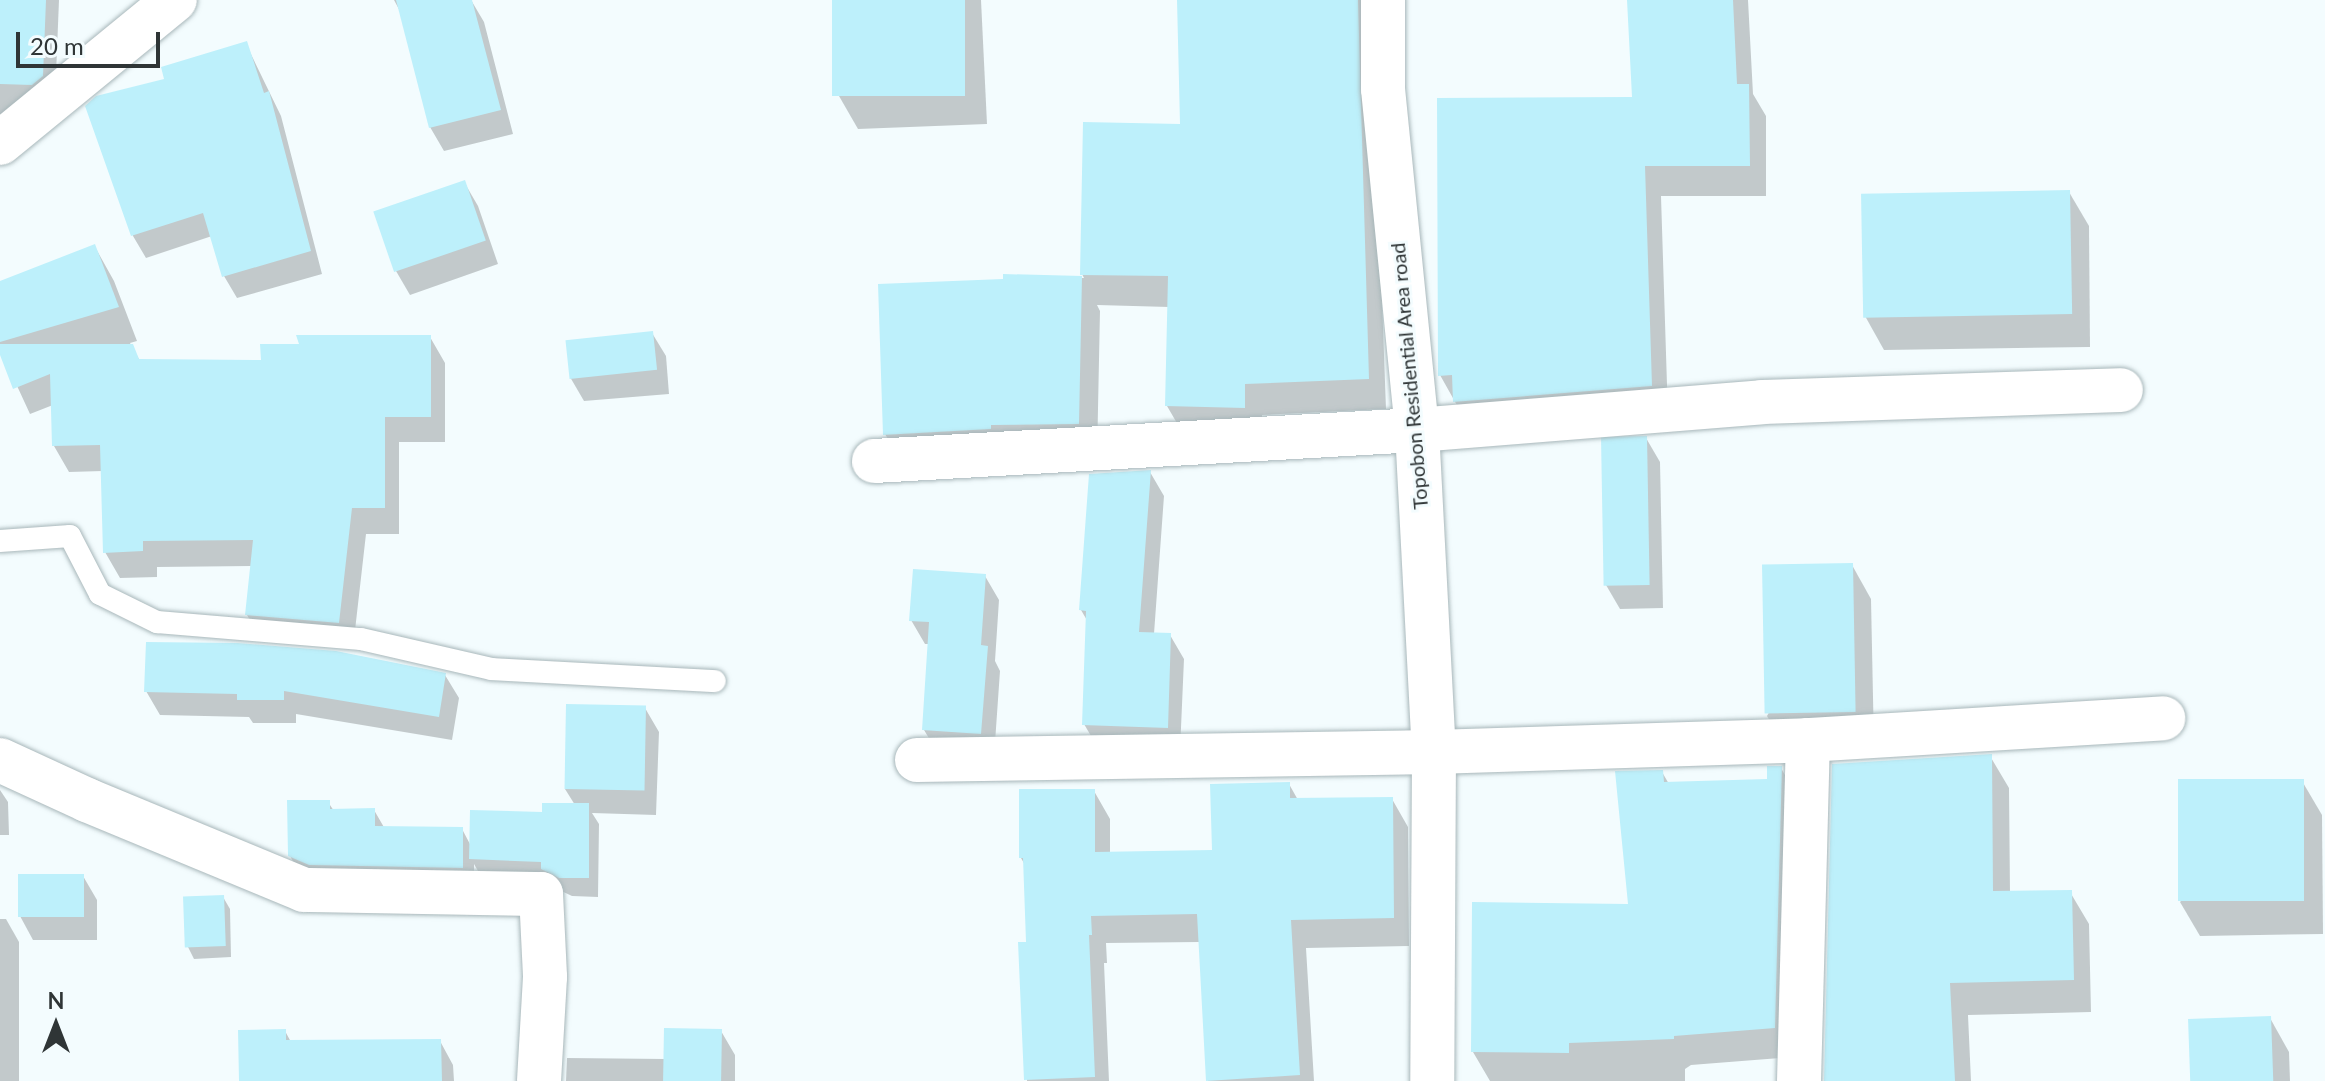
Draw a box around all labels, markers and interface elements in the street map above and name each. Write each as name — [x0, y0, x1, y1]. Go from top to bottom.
scale bar — [20, 16, 164, 66]
text: 20 m — [30, 31, 84, 60]
street label: Topobon Residential Area road — [1385, 241, 1433, 511]
north arrow — [16, 985, 96, 1065]
text: N — [48, 987, 64, 1014]

